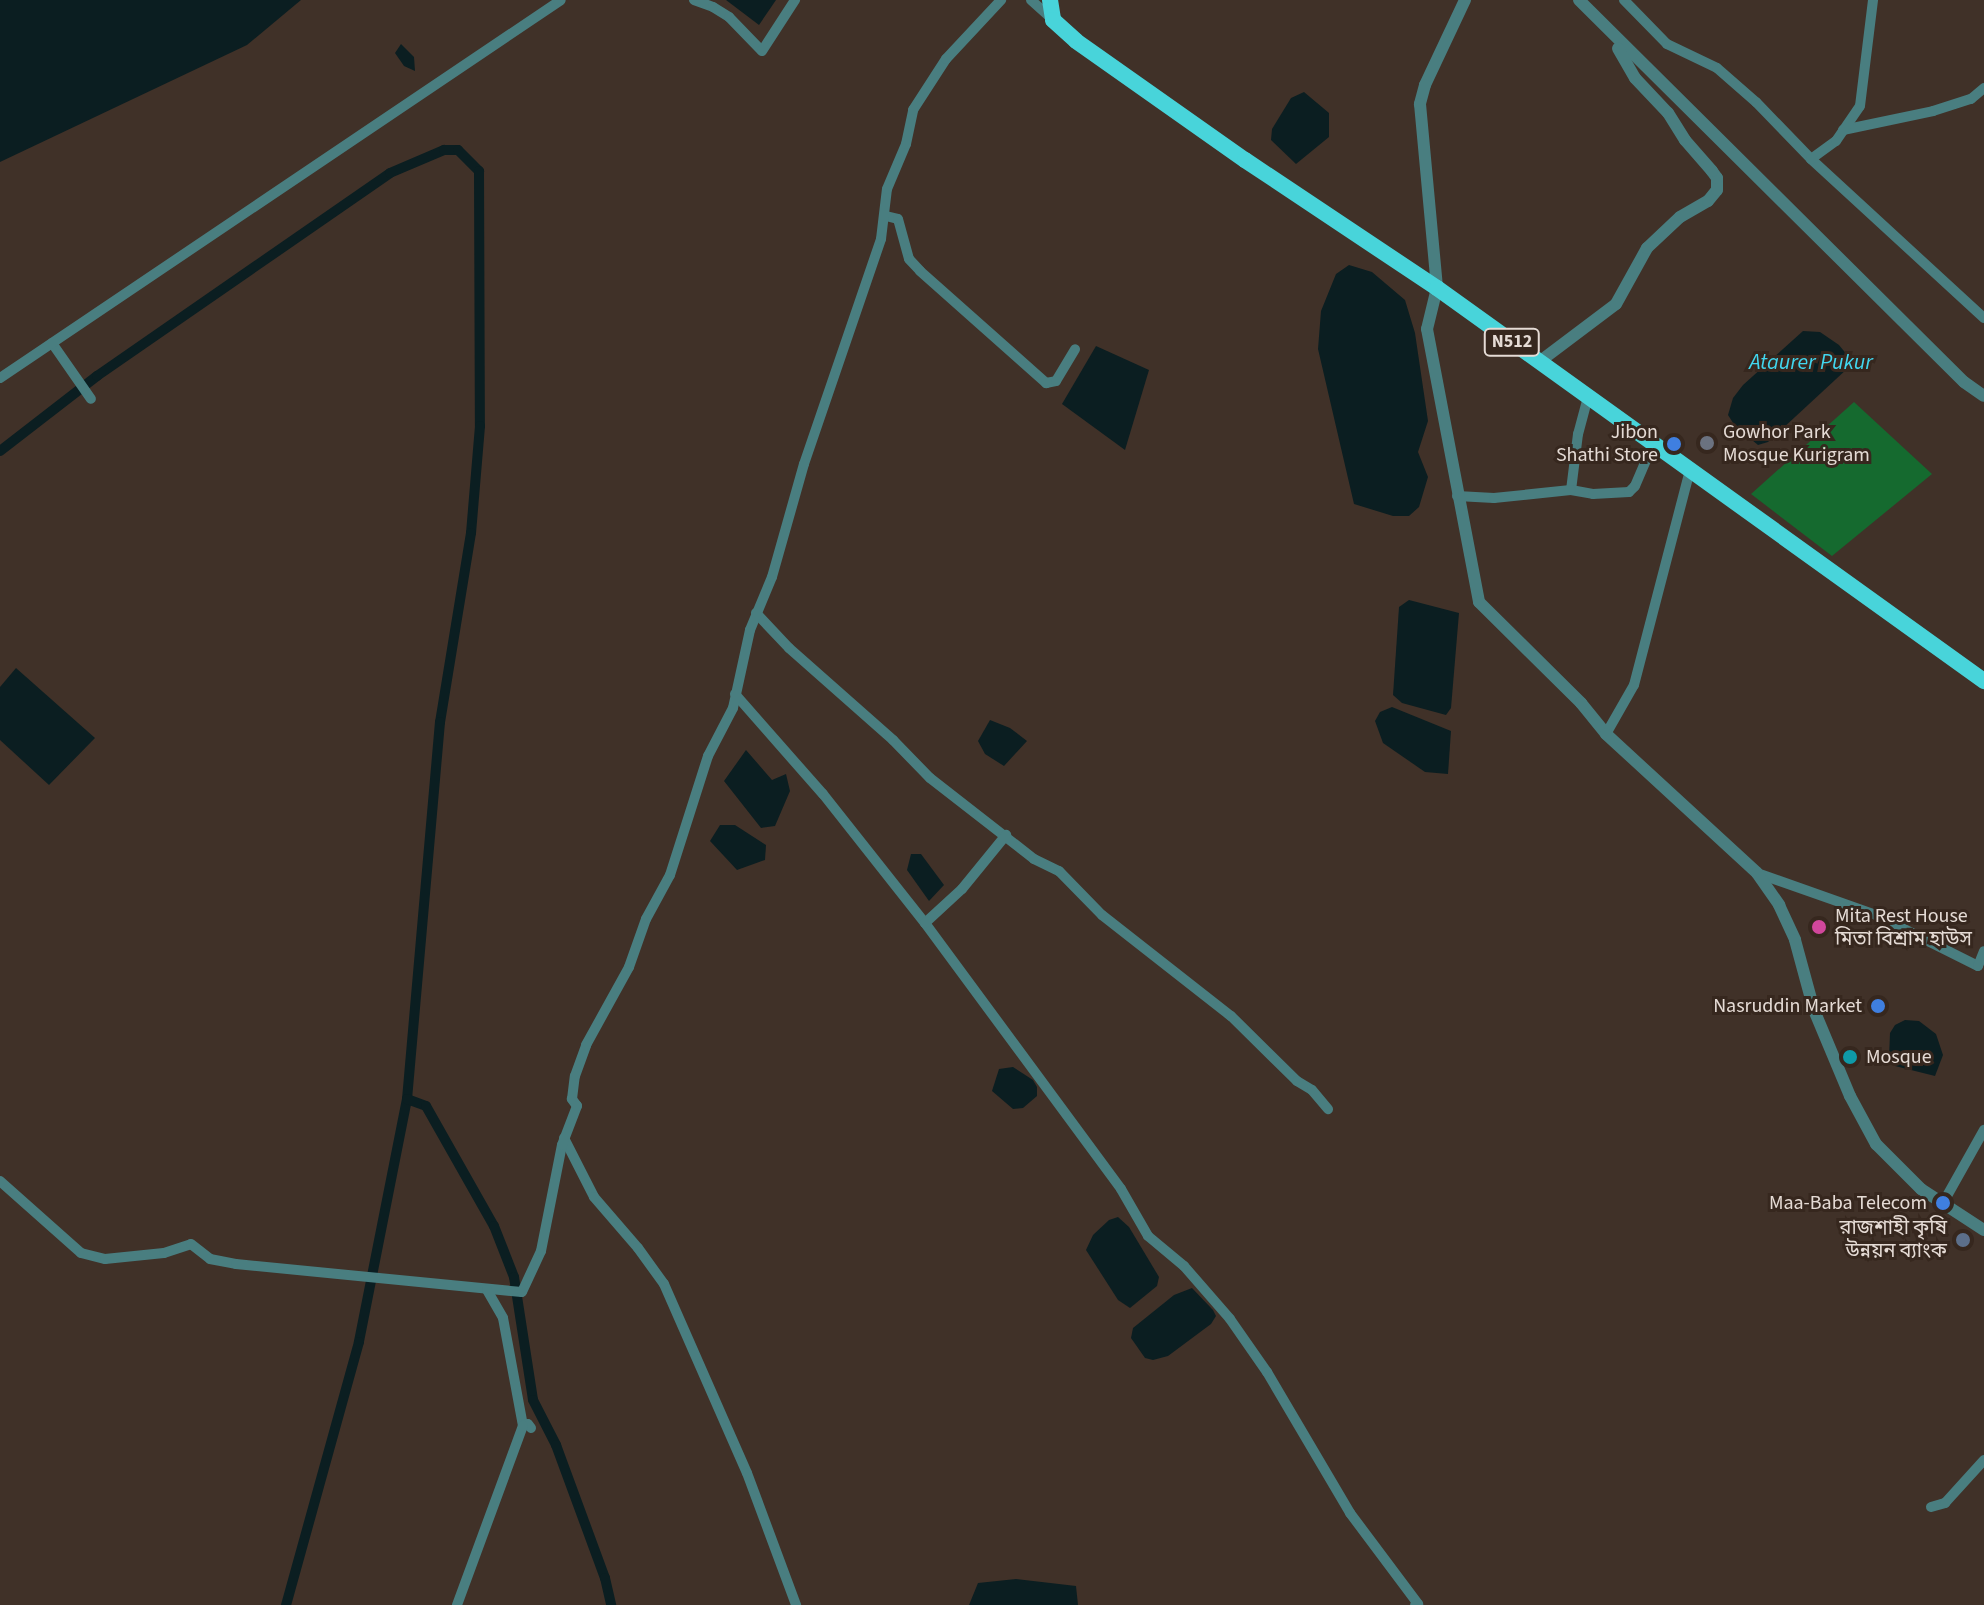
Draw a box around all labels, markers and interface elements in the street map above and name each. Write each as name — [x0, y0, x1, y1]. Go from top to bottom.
road number: N512 — [1482, 328, 1542, 356]
water label: Ataurer Pukur — [1749, 350, 1873, 376]
place label: Jibon Shathi Store — [1556, 420, 1658, 467]
place label: Gowhor Park Mosque Kurigram — [1723, 420, 1870, 467]
marker: Gowhor Park Mosque Kurigram — [1698, 434, 1716, 452]
marker: Jibon Shathi Store — [1665, 435, 1683, 453]
place label: Mita Rest House মিতা বিশ্রাম হাউস — [1835, 904, 1972, 951]
marker: Mita Rest House মিতা বিশ্রাম হাউস — [1810, 918, 1828, 936]
place label: Nasruddin Market — [1713, 994, 1862, 1018]
marker: Nasruddin Market — [1869, 997, 1887, 1015]
place label: Mosque — [1866, 1045, 1932, 1069]
marker: Mosque — [1841, 1048, 1859, 1066]
place label: Maa-Baba Telecom — [1769, 1191, 1927, 1215]
marker: Maa-Baba Telecom — [1934, 1194, 1952, 1212]
place label: রাজশাহী কৃষি উন্নয়ন ব্যাংক — [1840, 1216, 1947, 1263]
marker: রাজশাহী কৃষি উন্নয়ন ব্যাংক — [1954, 1231, 1972, 1249]

